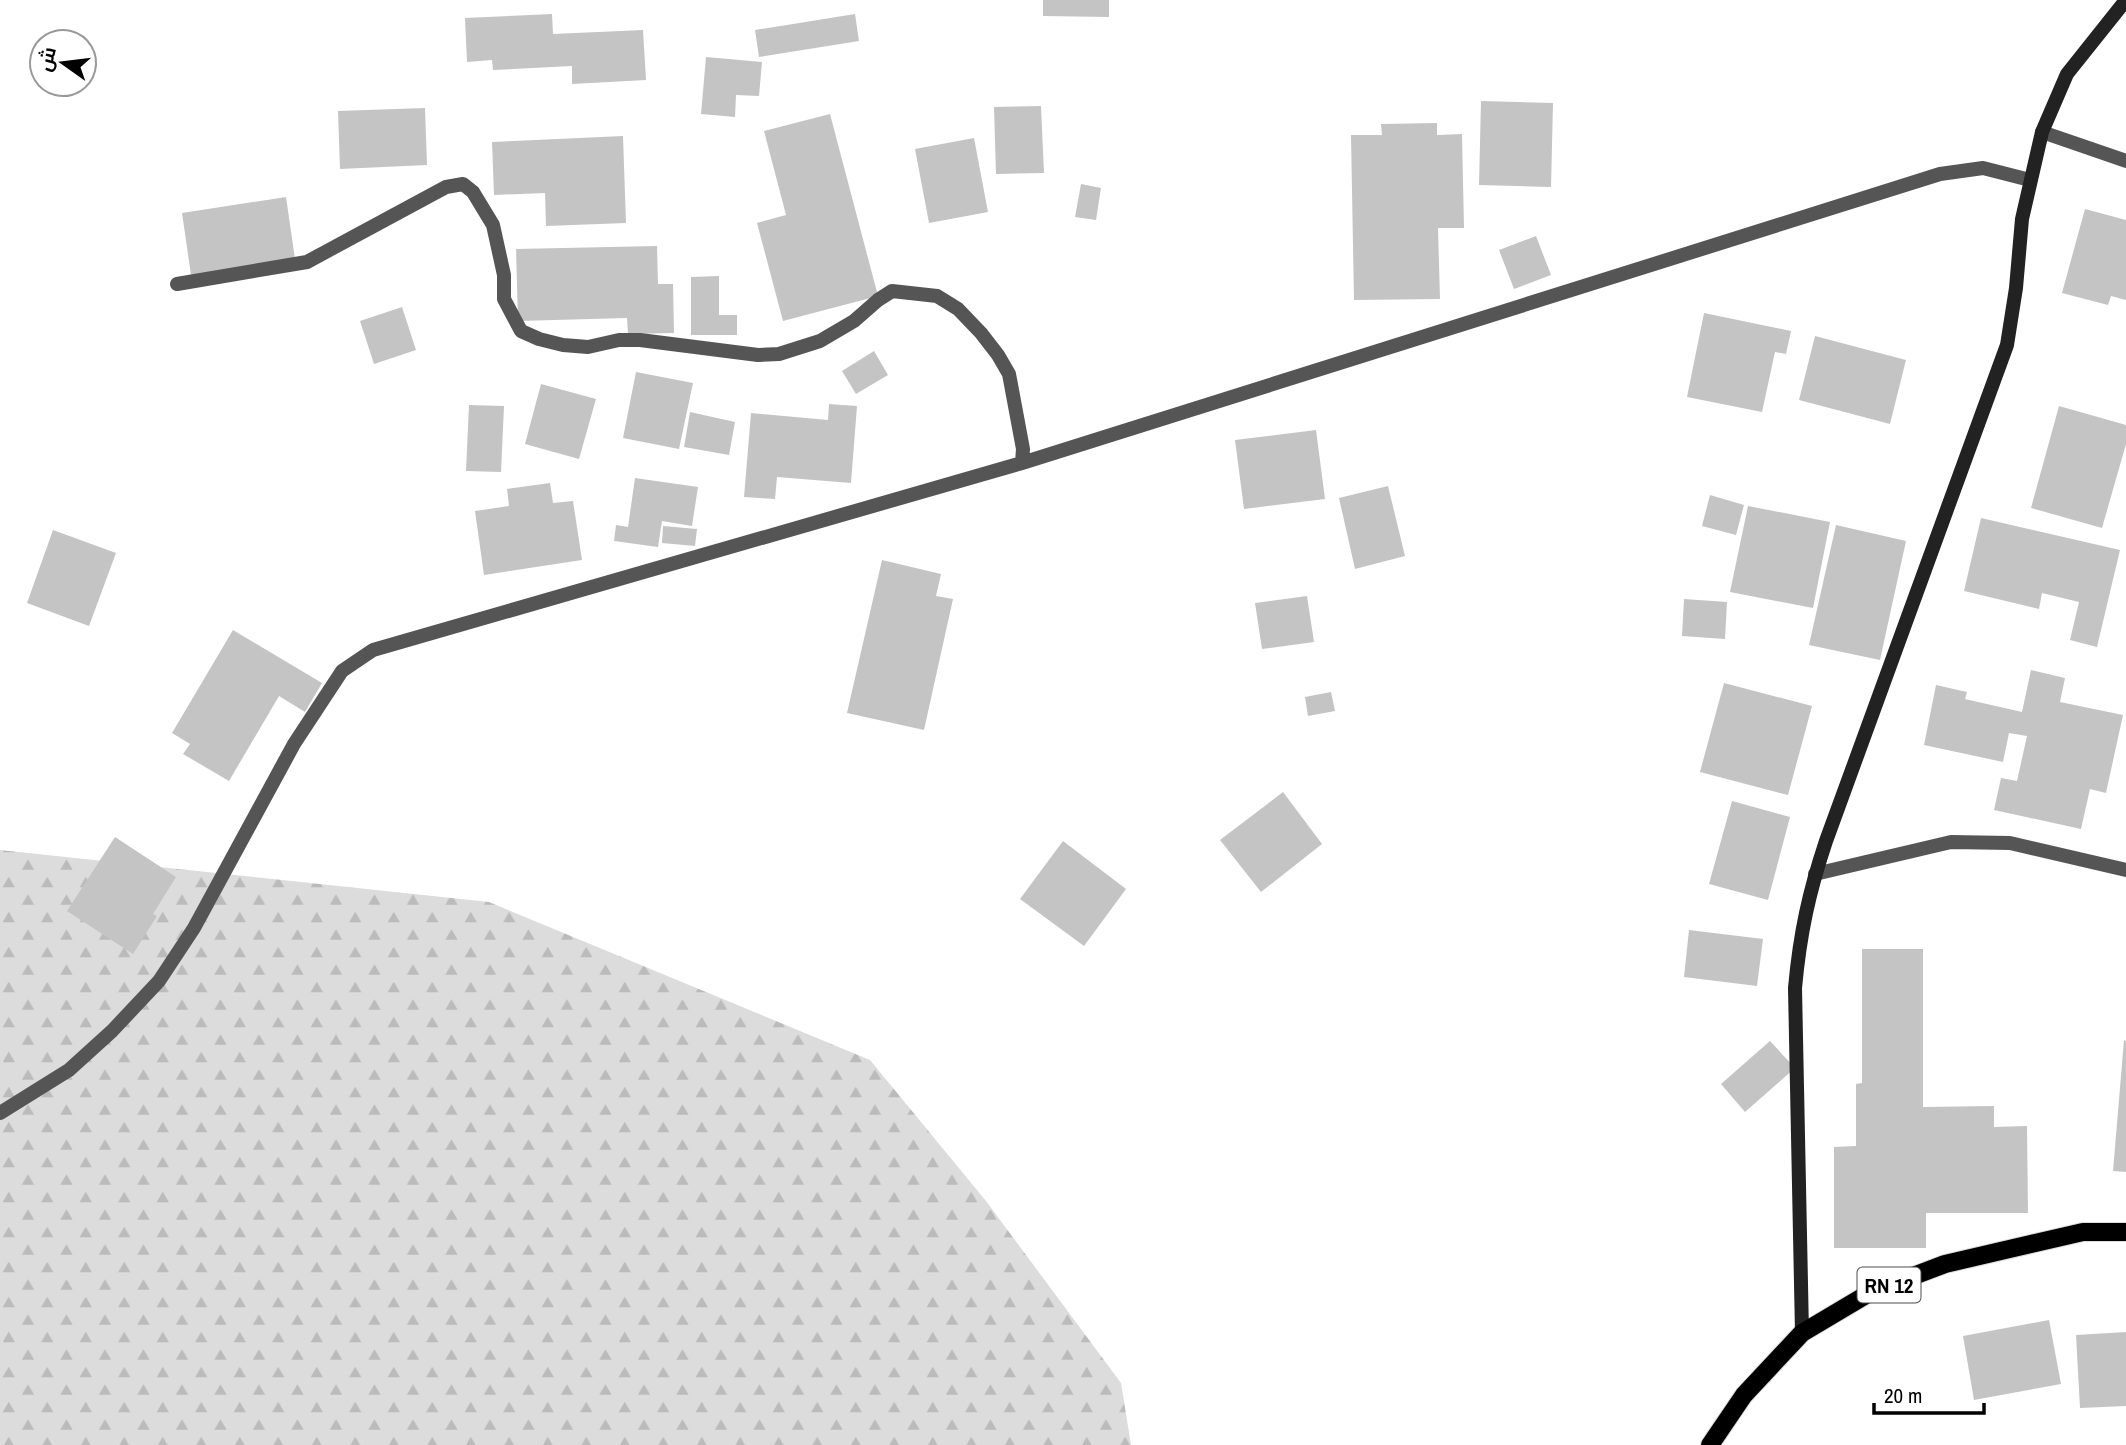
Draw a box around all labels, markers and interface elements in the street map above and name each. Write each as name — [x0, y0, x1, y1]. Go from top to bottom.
north arrow — [28, 28, 98, 98]
text: ش — [31, 44, 62, 74]
road number: RN 12 — [1857, 1268, 1920, 1302]
scale bar — [1874, 1372, 1984, 1416]
text: 20 m — [1884, 1381, 1922, 1410]

